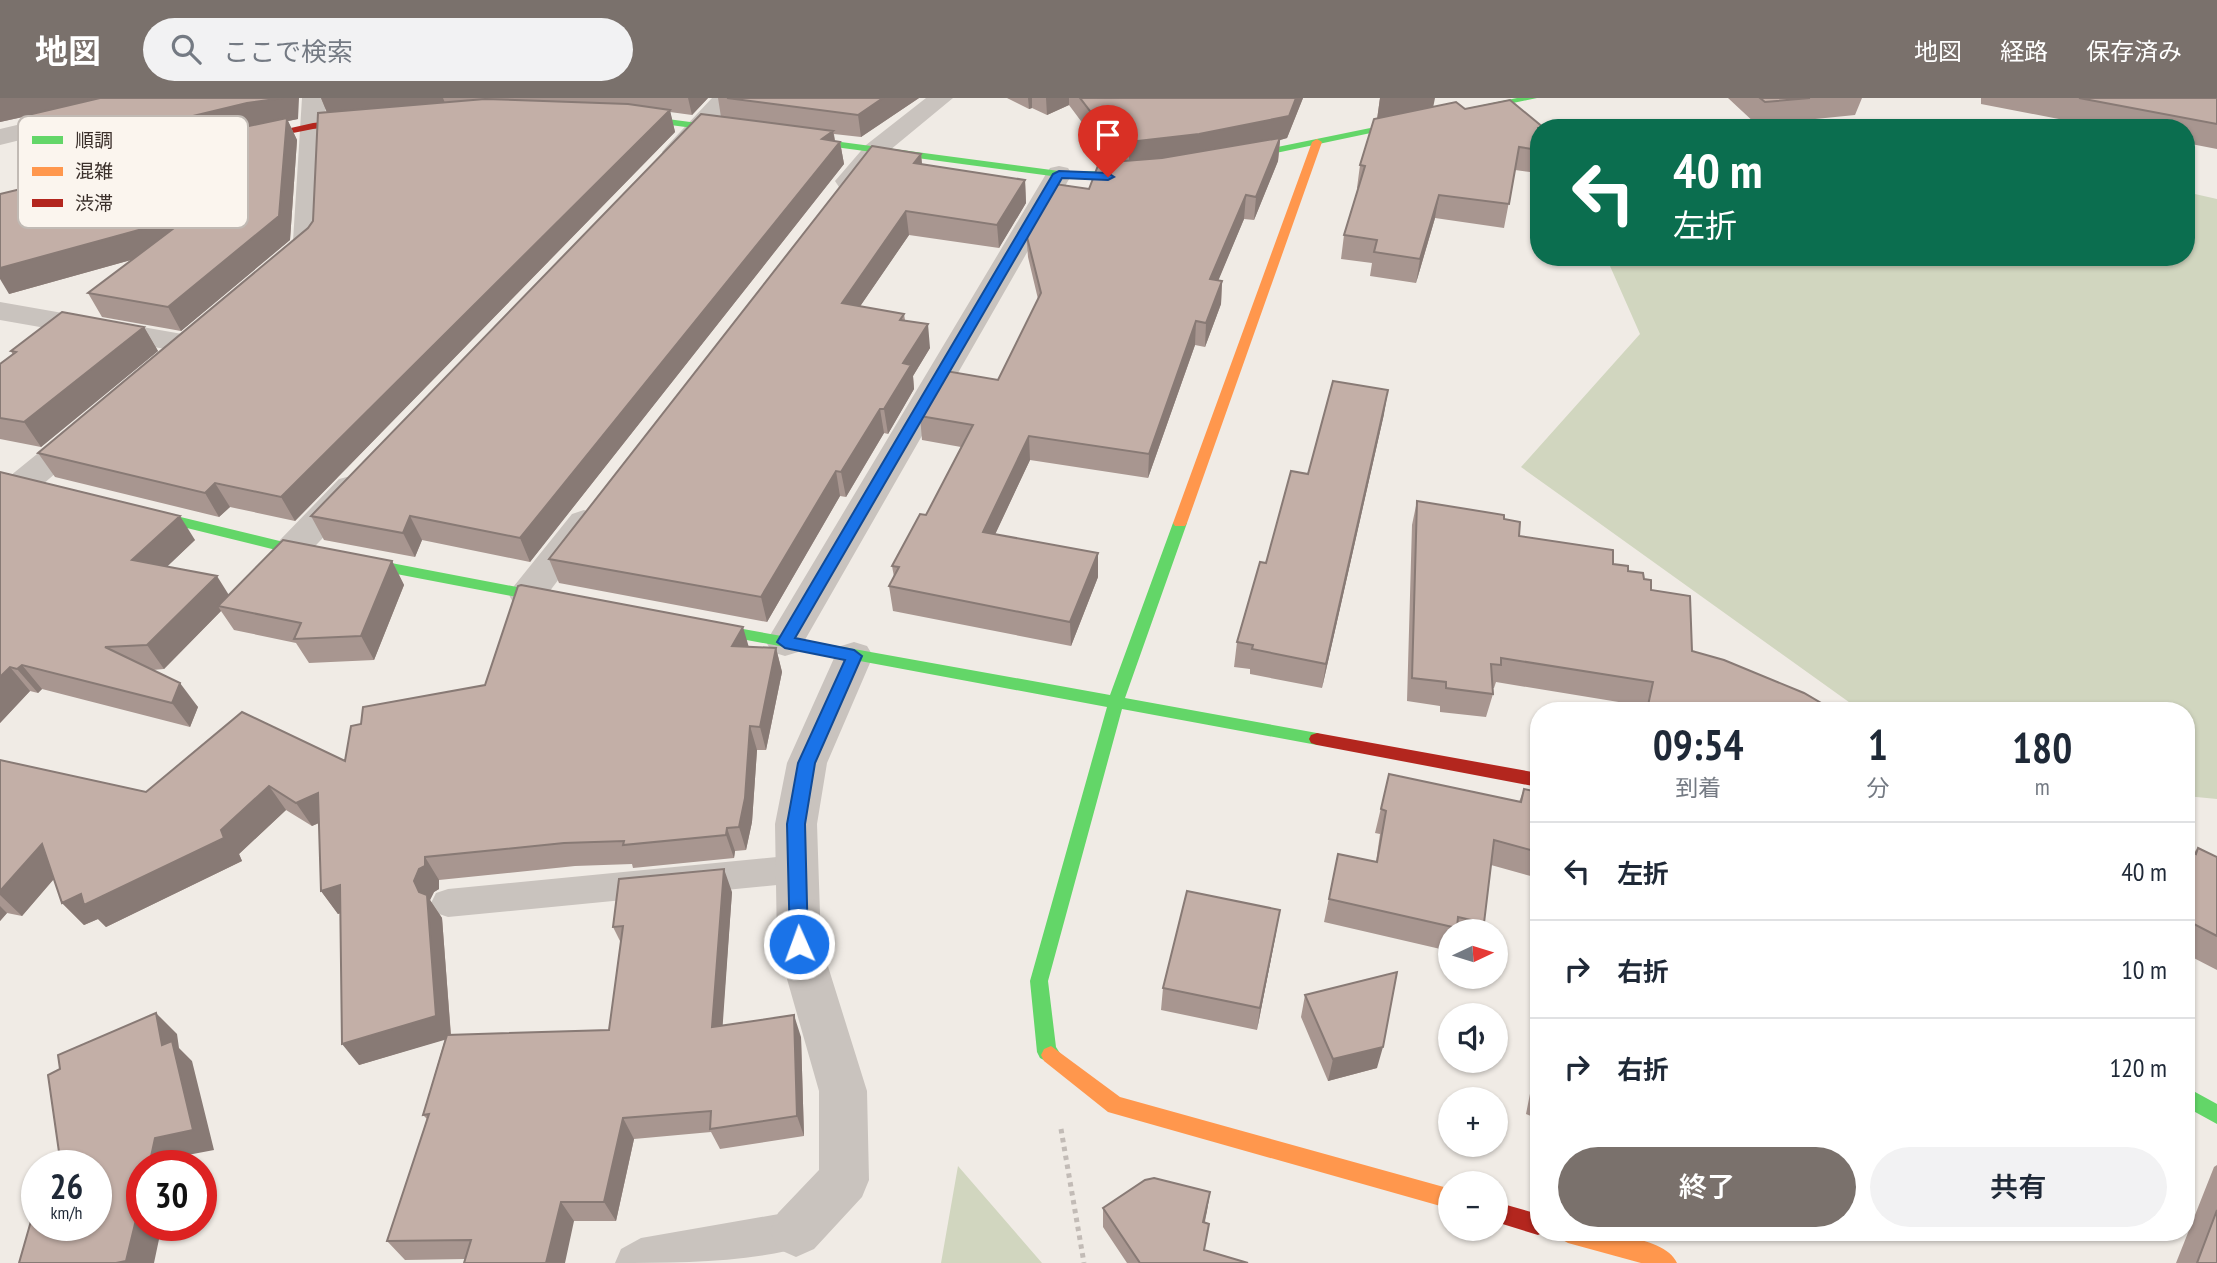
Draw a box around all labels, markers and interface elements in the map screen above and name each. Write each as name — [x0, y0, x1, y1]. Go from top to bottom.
search box — [143, 18, 633, 81]
text: 地図 — [35, 29, 101, 72]
icon: search — [167, 30, 205, 68]
text: ここで検索 — [223, 35, 353, 68]
text: 地図 — [1914, 36, 1962, 67]
text: 経路 — [2000, 36, 2048, 67]
text: 保存済み — [2086, 36, 2182, 67]
pin — [1078, 105, 1138, 177]
legend — [18, 116, 248, 228]
icon: arrive — [1089, 116, 1127, 154]
text: 順調 — [75, 128, 113, 152]
text: 40 m — [1673, 138, 1762, 202]
icon: left — [1558, 147, 1649, 238]
text: 混雑 — [75, 159, 113, 183]
text: 渋滞 — [75, 191, 113, 215]
text: 左折 — [1673, 204, 1737, 246]
text: 09:54 — [1653, 717, 1744, 772]
text: 1 — [1868, 717, 1888, 772]
text: 180 — [2012, 720, 2072, 775]
text: m — [2035, 772, 2050, 801]
text: 到着 — [1675, 773, 1721, 802]
text: 分 — [1866, 773, 1889, 802]
icon: left — [1558, 852, 1596, 890]
text: 40 m — [2121, 855, 2167, 888]
text: 左折 — [1617, 857, 1669, 890]
position arrow — [762, 907, 836, 981]
north arrow — [1438, 919, 1508, 989]
map controls — [1438, 919, 1508, 1241]
icon: right — [1558, 950, 1596, 988]
text: 10 m — [2121, 953, 2167, 986]
text: 右折 — [1617, 955, 1669, 988]
button: sound — [1438, 1003, 1508, 1073]
icon: right — [1558, 1048, 1596, 1086]
text: 120 m — [2109, 1051, 2167, 1084]
text: 右折 — [1617, 1053, 1669, 1086]
button: + — [1438, 1087, 1508, 1157]
button: 終了 — [1558, 1147, 1856, 1227]
button: 共有 — [1870, 1147, 2167, 1227]
speed limit sign: 30 — [126, 1150, 217, 1241]
text: 26 — [50, 1163, 83, 1209]
button: − — [1438, 1171, 1508, 1241]
text: km/h — [51, 1201, 82, 1224]

